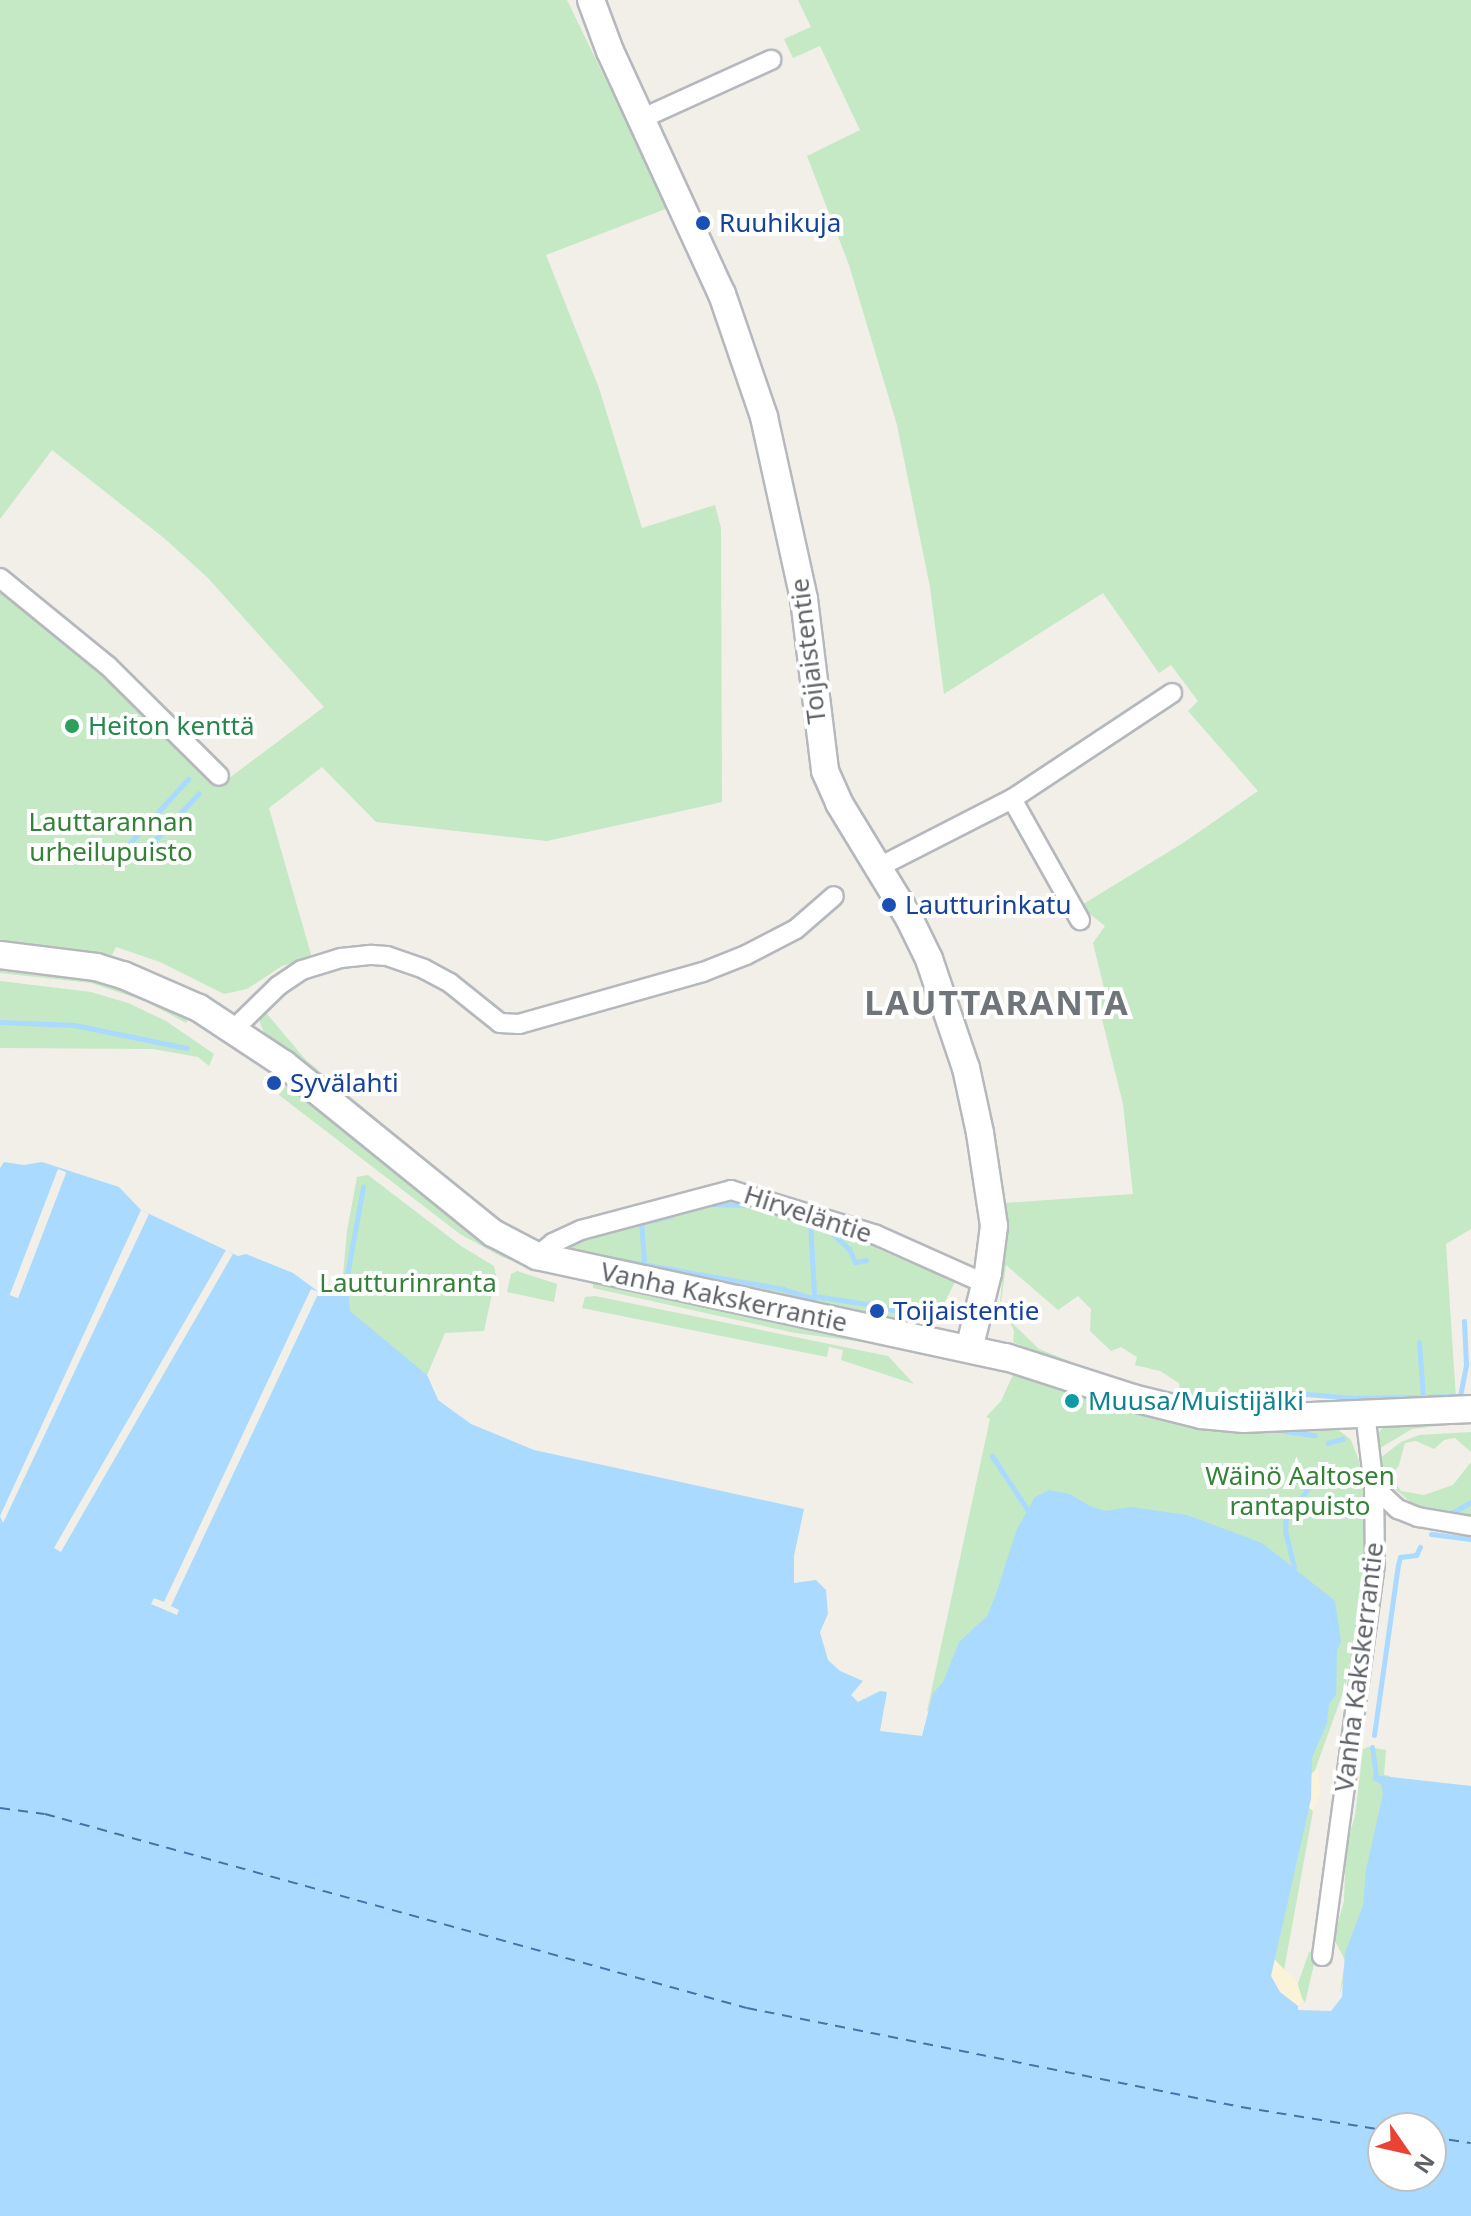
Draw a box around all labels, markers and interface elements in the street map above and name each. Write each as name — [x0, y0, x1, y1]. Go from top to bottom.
place label: Ruuhikuja — [719, 207, 841, 239]
marker: Ruuhikuja — [694, 214, 712, 232]
street label: Toijaistentie — [784, 576, 832, 726]
place label: Heiton kenttä — [88, 710, 255, 742]
marker: Heiton kenttä — [63, 717, 81, 735]
park label: Lauttarannan urheilupuisto — [28, 806, 194, 868]
place label: Lautturinkatu — [905, 889, 1072, 921]
marker: Lautturinkatu — [880, 896, 898, 914]
district label: LAUTTARANTA — [864, 983, 1130, 1023]
place label: Syvälahti — [290, 1067, 399, 1099]
marker: Syvälahti — [265, 1074, 283, 1092]
street label: Hirveläntie — [740, 1179, 876, 1249]
street label: Vanha Kakskerrantie — [598, 1256, 850, 1338]
park label: Lautturinranta — [319, 1267, 497, 1299]
place label: Toijaistentie — [893, 1295, 1039, 1327]
marker: Toijaistentie — [868, 1302, 886, 1320]
place label: Muusa/Muistijälki — [1088, 1385, 1304, 1417]
marker: Muusa/Muistijälki — [1063, 1392, 1081, 1410]
park label: Wäinö Aaltosen rantapuisto — [1205, 1460, 1395, 1522]
street label: Vanha Kakskerrantie — [1328, 1540, 1390, 1794]
north arrow — [1367, 2112, 1447, 2192]
text: N — [1408, 2148, 1443, 2180]

